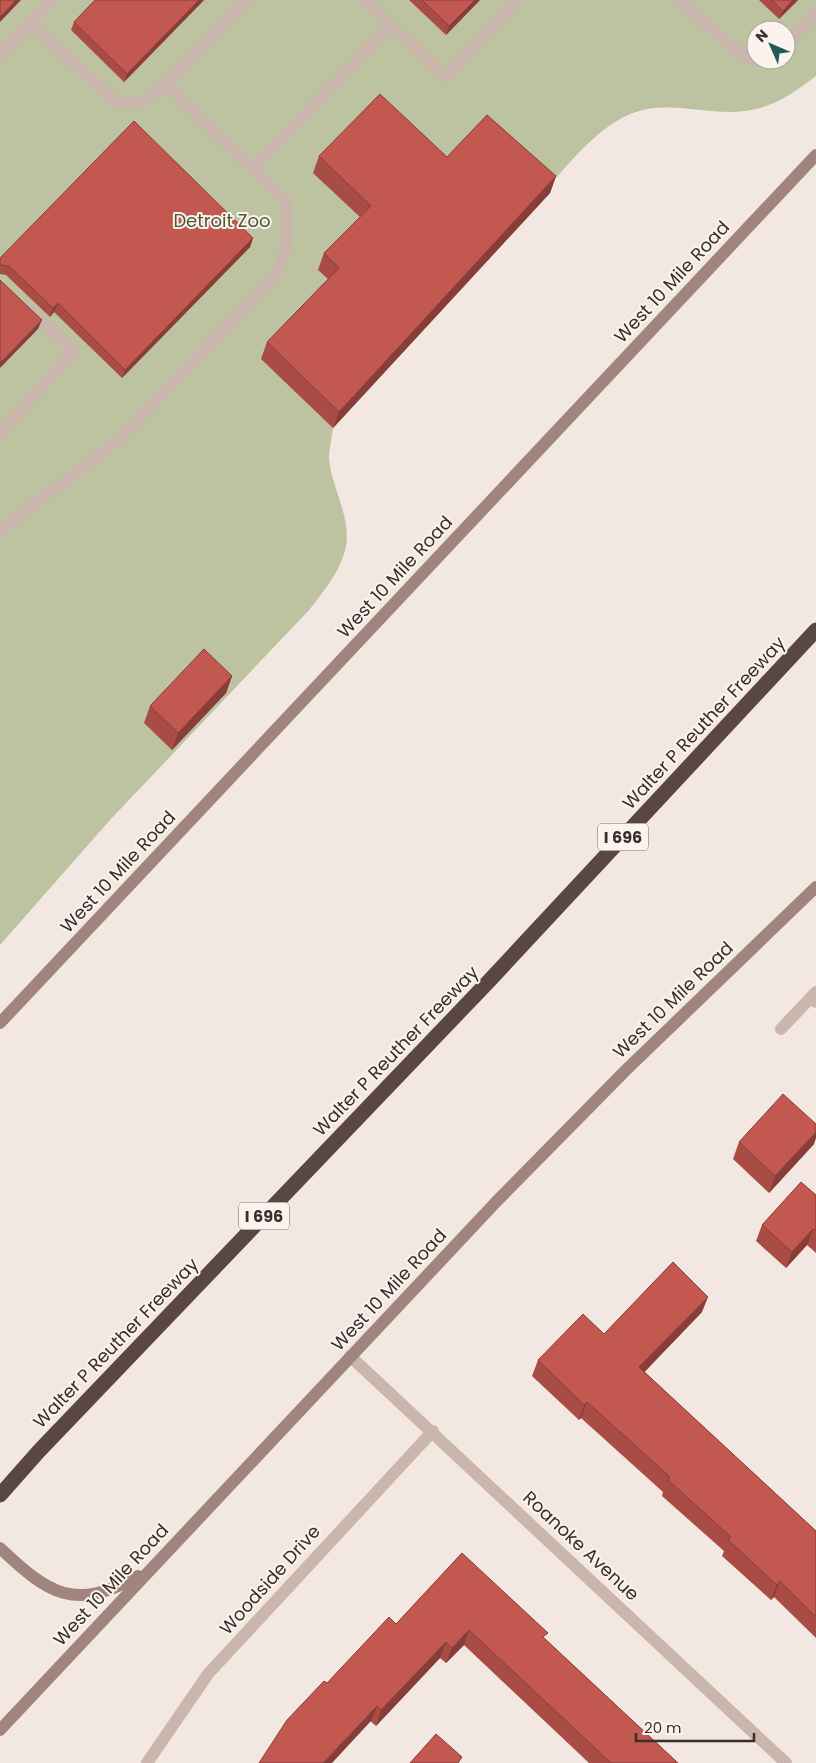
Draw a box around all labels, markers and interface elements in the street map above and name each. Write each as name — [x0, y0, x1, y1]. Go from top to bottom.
north arrow — [746, 20, 796, 70]
text: N — [751, 25, 773, 47]
park label: Detroit Zoo — [173, 208, 271, 233]
street label: West 10 Mile Road — [608, 215, 735, 348]
street label: West 10 Mile Road — [331, 510, 458, 643]
street label: Walter P Reuther Freeway — [617, 631, 791, 815]
street label: West 10 Mile Road — [54, 805, 181, 938]
road number: I 696 — [598, 824, 648, 850]
street label: West 10 Mile Road — [607, 936, 738, 1064]
street label: Walter P Reuther Freeway — [307, 960, 484, 1141]
road number: I 696 — [239, 1202, 289, 1230]
street label: West 10 Mile Road — [325, 1223, 452, 1356]
street label: Walter P Reuther Freeway — [27, 1252, 204, 1433]
street label: Roanoke Avenue — [518, 1485, 645, 1606]
street label: West 10 Mile Road — [47, 1518, 174, 1651]
street label: Woodside Drive — [214, 1519, 326, 1640]
scale bar — [636, 1710, 754, 1742]
text: 20 m — [644, 1717, 682, 1738]

